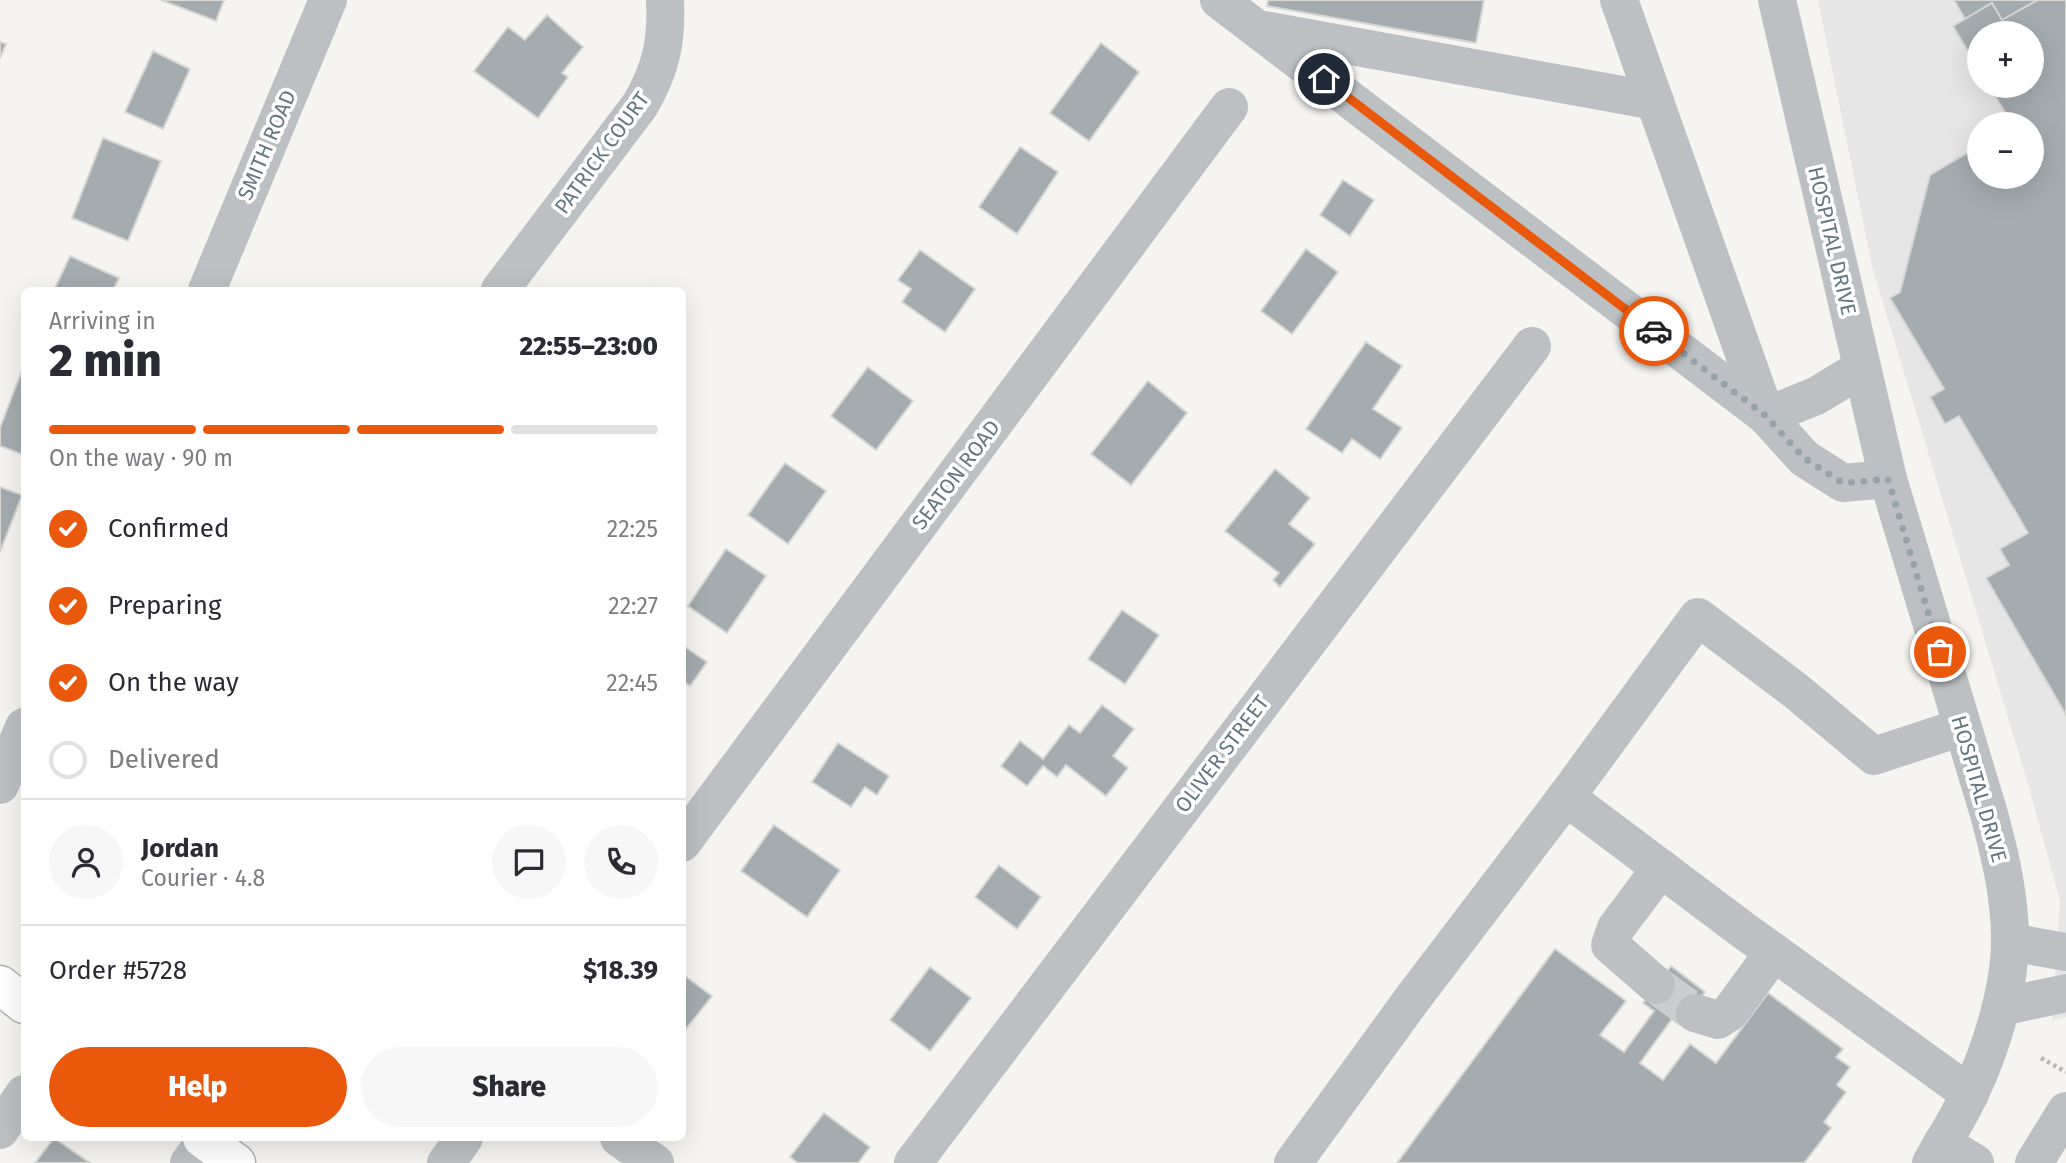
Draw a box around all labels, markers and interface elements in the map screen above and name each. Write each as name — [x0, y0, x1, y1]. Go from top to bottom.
map controls — [1967, 21, 2044, 189]
button: + — [1967, 21, 2044, 98]
pin — [1294, 49, 1354, 109]
icon: home — [1305, 60, 1343, 98]
street label: SMITH ROAD — [232, 86, 302, 204]
street label: PATRICK COURT — [549, 87, 655, 219]
button: − — [1967, 112, 2044, 189]
street label: HOSPITAL DRIVE — [1802, 164, 1862, 318]
courier — [1619, 296, 1689, 366]
text: Arriving in — [49, 307, 156, 335]
icon: car — [1635, 312, 1673, 350]
text: 22:55–23:00 — [519, 331, 658, 362]
text: 2 min — [49, 333, 162, 388]
street label: SEATON ROAD — [906, 415, 1006, 535]
text: On the way · 90 m — [49, 444, 233, 472]
icon: check — [49, 510, 87, 548]
text: Confirmed — [108, 513, 229, 544]
text: 22:25 — [607, 515, 658, 543]
icon: check — [49, 587, 87, 625]
text: Preparing — [108, 590, 221, 621]
text: 22:27 — [608, 592, 658, 620]
pin — [1910, 622, 1970, 682]
icon: bag — [1921, 633, 1959, 671]
icon: check — [49, 664, 87, 702]
text: On the way — [108, 667, 239, 698]
text: 22:45 — [606, 669, 658, 697]
street label: OLIVER STREET — [1169, 690, 1275, 818]
street label: HOSPITAL DRIVE — [1946, 712, 2012, 866]
text: Delivered — [108, 744, 220, 775]
button: person — [49, 825, 123, 899]
button: chat — [492, 825, 566, 899]
button: phone — [584, 825, 658, 899]
text: Jordan — [141, 833, 219, 864]
text: Courier · 4.8 — [141, 864, 265, 892]
text: Order #5728 — [49, 955, 187, 986]
text: $18.39 — [583, 955, 658, 986]
button: Help — [49, 1047, 347, 1127]
button: Share — [361, 1047, 658, 1127]

